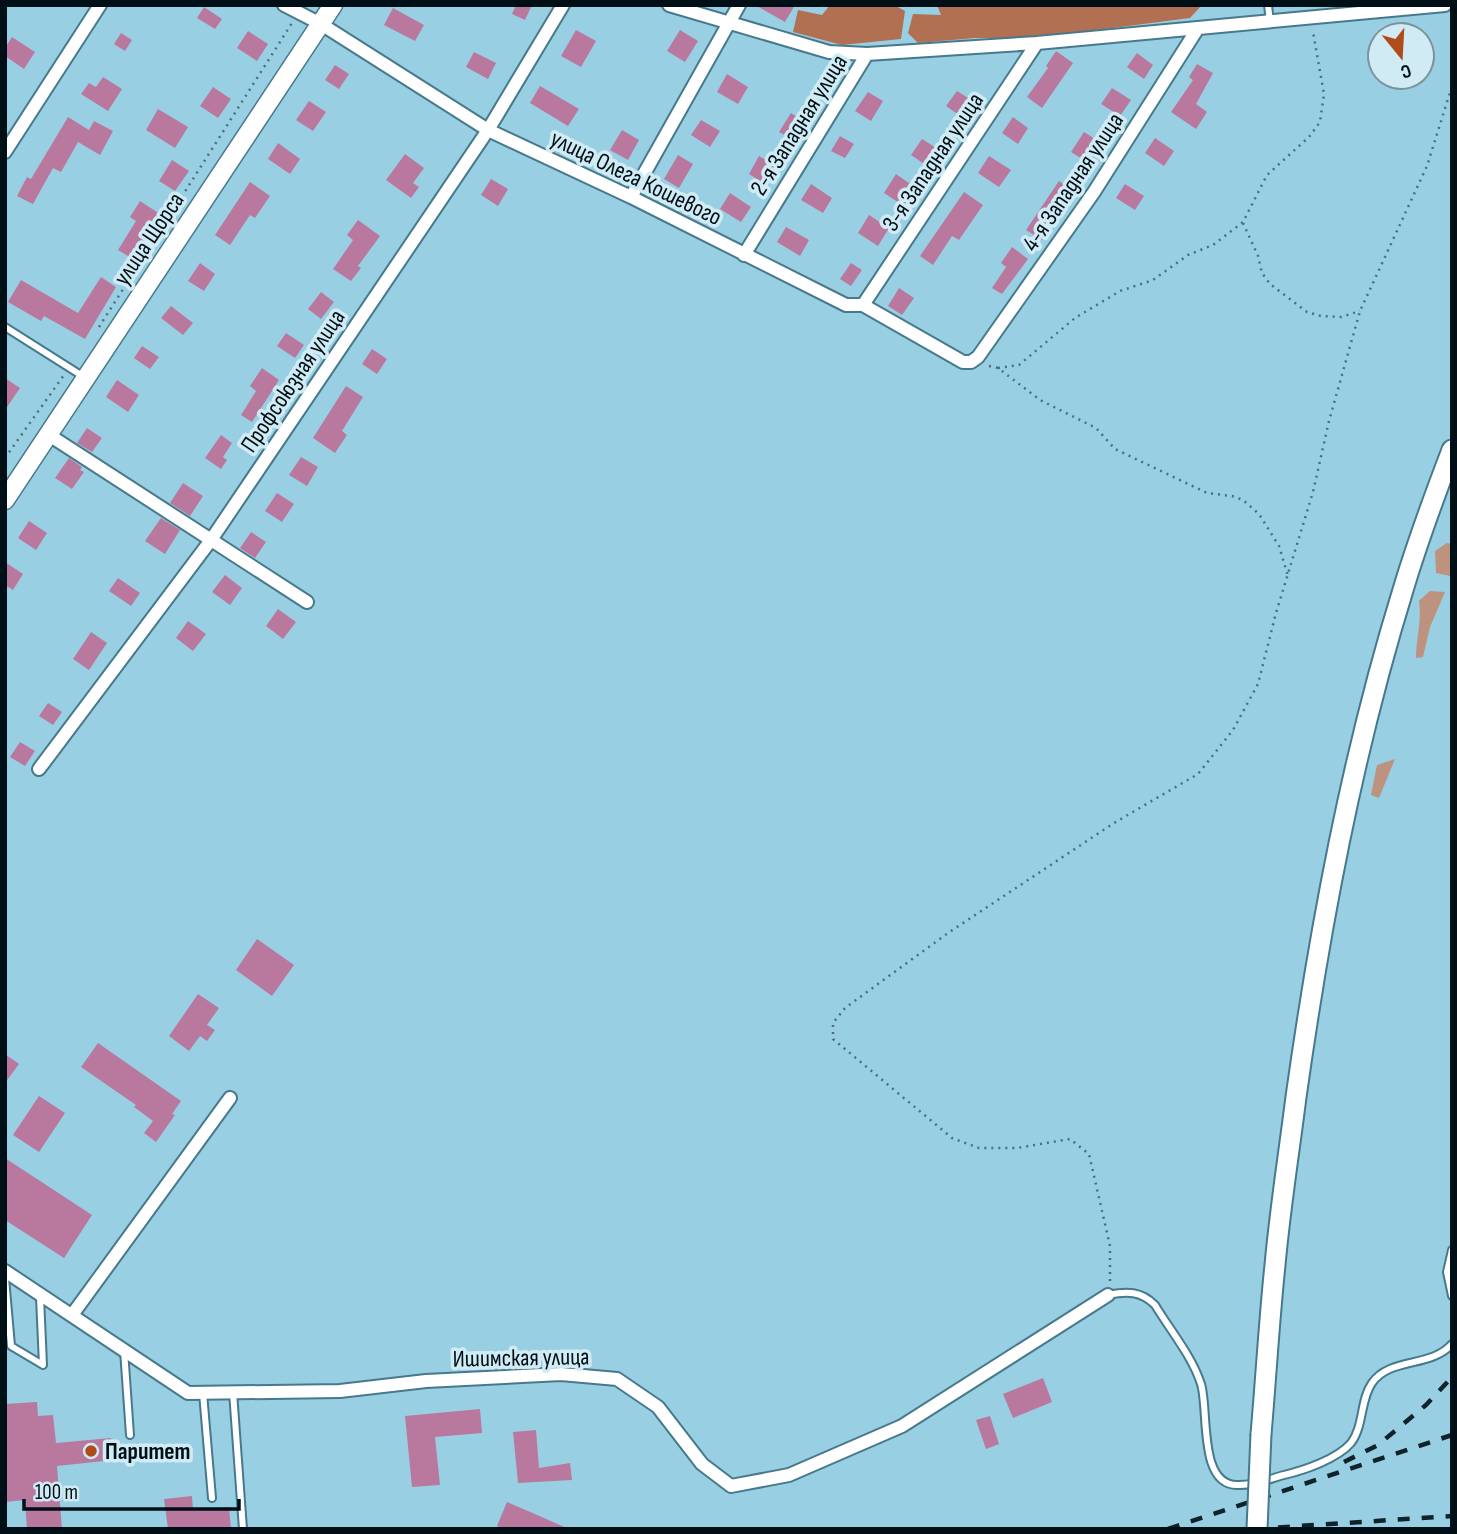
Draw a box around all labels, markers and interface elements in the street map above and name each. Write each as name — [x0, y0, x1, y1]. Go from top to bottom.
north arrow — [1366, 21, 1436, 91]
street label: 2-я Западная улица — [744, 49, 854, 201]
text: С — [1397, 58, 1414, 83]
street label: 3-я Западная улица — [876, 87, 990, 237]
street label: 4-я Западная улица — [1016, 107, 1130, 257]
street label: улица Олега Кошевого — [546, 124, 726, 232]
street label: улица Щорса — [107, 187, 191, 291]
street label: Профсоюзная улица — [235, 304, 351, 458]
street label: Ишимская улица — [452, 1342, 590, 1374]
place label: Паритет — [105, 1437, 191, 1466]
marker: Паритет — [83, 1443, 99, 1459]
scale bar — [24, 1468, 240, 1512]
text: 100 m — [35, 1480, 78, 1505]

